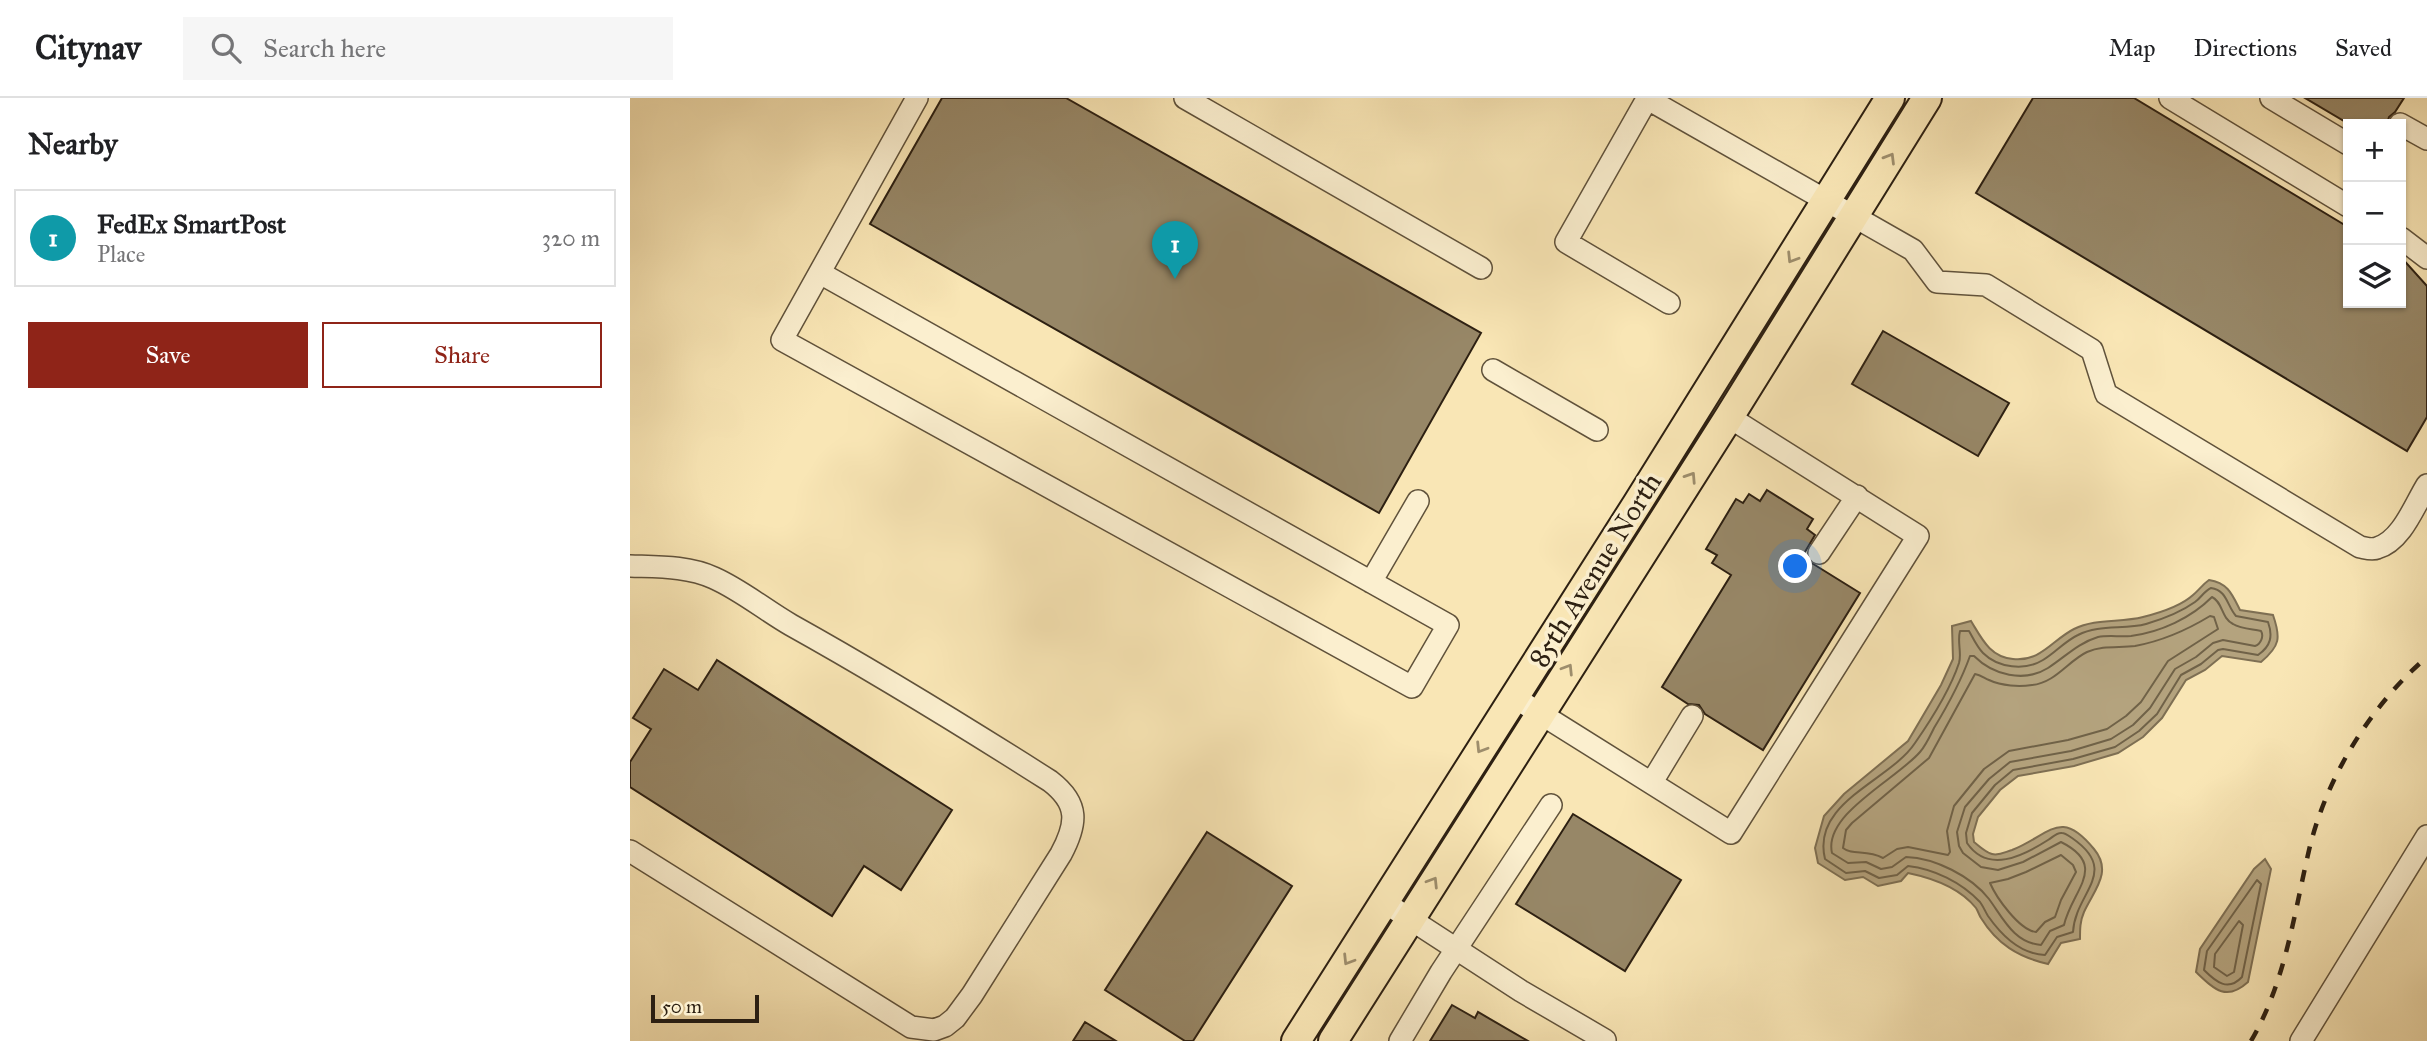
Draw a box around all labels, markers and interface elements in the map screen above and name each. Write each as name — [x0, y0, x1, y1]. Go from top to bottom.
search box — [183, 17, 673, 80]
text: Citynav — [35, 28, 141, 68]
icon: search — [207, 29, 245, 67]
text: Search here — [263, 32, 386, 64]
text: Map — [2109, 33, 2156, 63]
text: Directions — [2194, 33, 2297, 63]
text: Saved — [2335, 33, 2392, 63]
map controls — [2343, 119, 2406, 308]
button: + — [2343, 119, 2406, 182]
text: Nearby — [28, 126, 118, 162]
one-way arrow — [1882, 152, 1895, 165]
button: − — [2343, 182, 2406, 245]
text: FedEx SmartPost — [97, 208, 286, 240]
pin: 1 — [1152, 221, 1198, 279]
text: 1 — [48, 224, 58, 252]
text: 320 m — [542, 224, 600, 252]
text: Place — [97, 240, 145, 268]
button: layers — [2343, 245, 2406, 308]
one-way arrow — [1787, 250, 1800, 263]
button: Save — [28, 322, 308, 388]
button: Share — [322, 322, 602, 388]
street label: 85th Avenue North — [1521, 466, 1669, 674]
one-way arrow — [1682, 472, 1695, 485]
your location — [1778, 549, 1812, 583]
one-way arrow — [1560, 664, 1573, 677]
one-way arrow — [1477, 741, 1490, 754]
one-way arrow — [1425, 877, 1438, 890]
one-way arrow — [1343, 952, 1356, 965]
scale bar — [651, 992, 760, 1024]
text: 50 m — [662, 995, 702, 1018]

